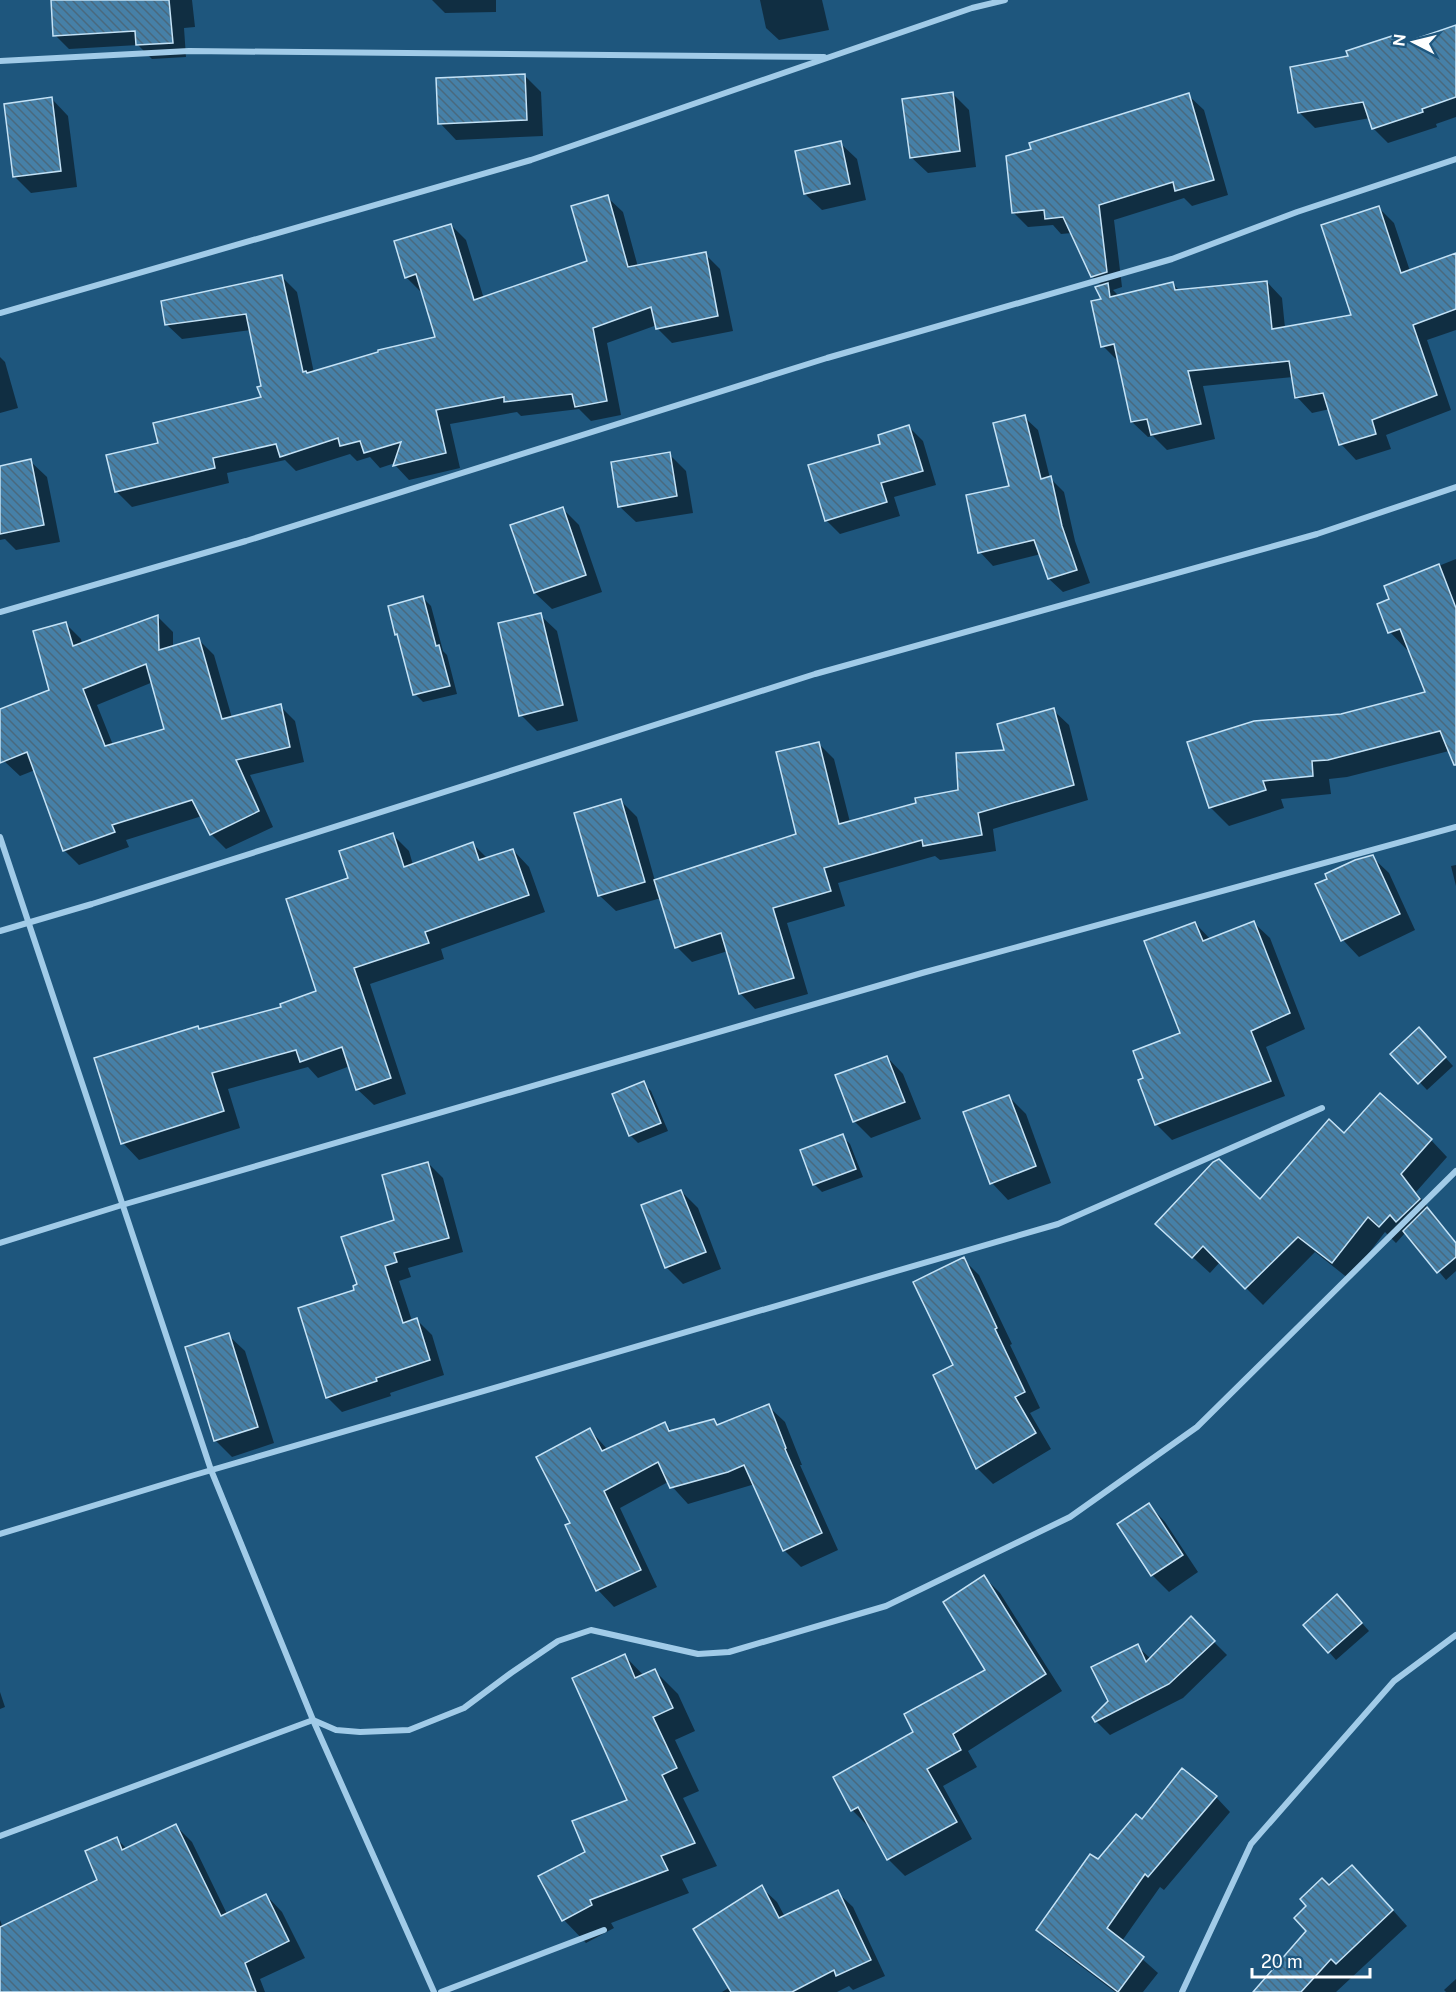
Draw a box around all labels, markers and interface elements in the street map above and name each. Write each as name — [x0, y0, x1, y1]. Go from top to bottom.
north arrow — [1384, 12, 1444, 72]
text: N — [1389, 33, 1410, 48]
scale bar — [1252, 1941, 1370, 1979]
text: 20 m — [1261, 1951, 1303, 1972]

